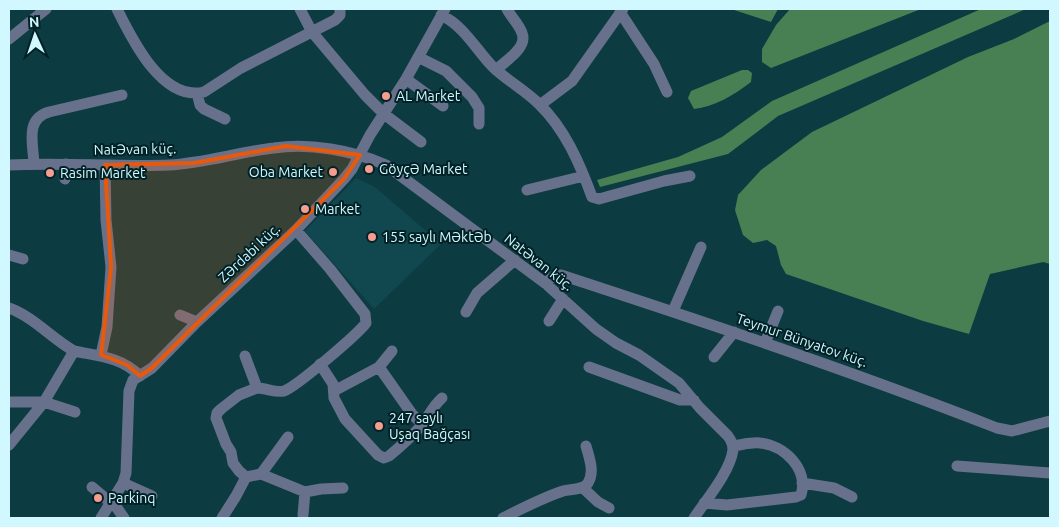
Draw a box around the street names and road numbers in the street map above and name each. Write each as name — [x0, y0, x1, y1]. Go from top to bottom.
street label: Natəvan küç. — [93, 140, 177, 158]
street label: Zərdabi küç. — [215, 220, 283, 286]
street label: Natəvan küç. — [501, 230, 577, 294]
street label: Teymur Bünyatov küç. — [734, 310, 870, 370]

